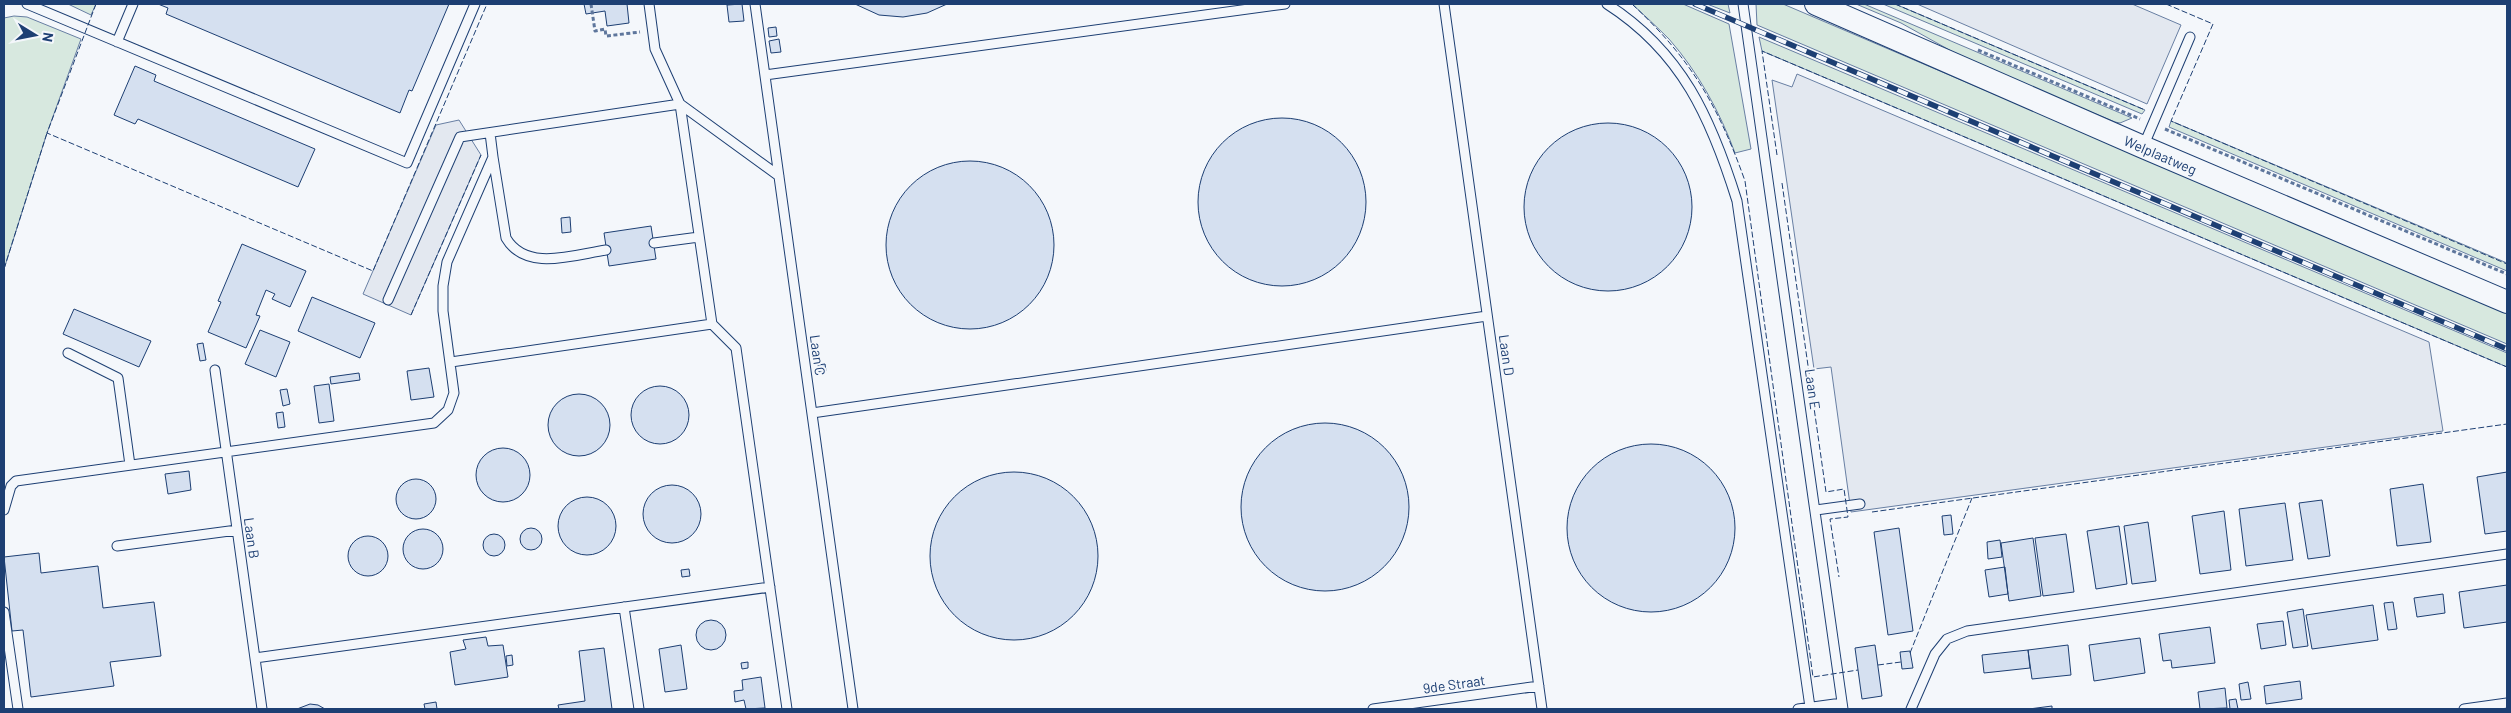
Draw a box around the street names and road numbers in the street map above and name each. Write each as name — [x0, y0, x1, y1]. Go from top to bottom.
street label: Welplaatweg — [2122, 131, 2200, 177]
street label: Laan C — [807, 333, 829, 377]
street label: Laan D — [1496, 333, 1518, 377]
street label: Laan E — [1802, 367, 1824, 411]
street label: Laan B — [241, 516, 263, 560]
street label: 9de Straat — [1422, 671, 1486, 697]

